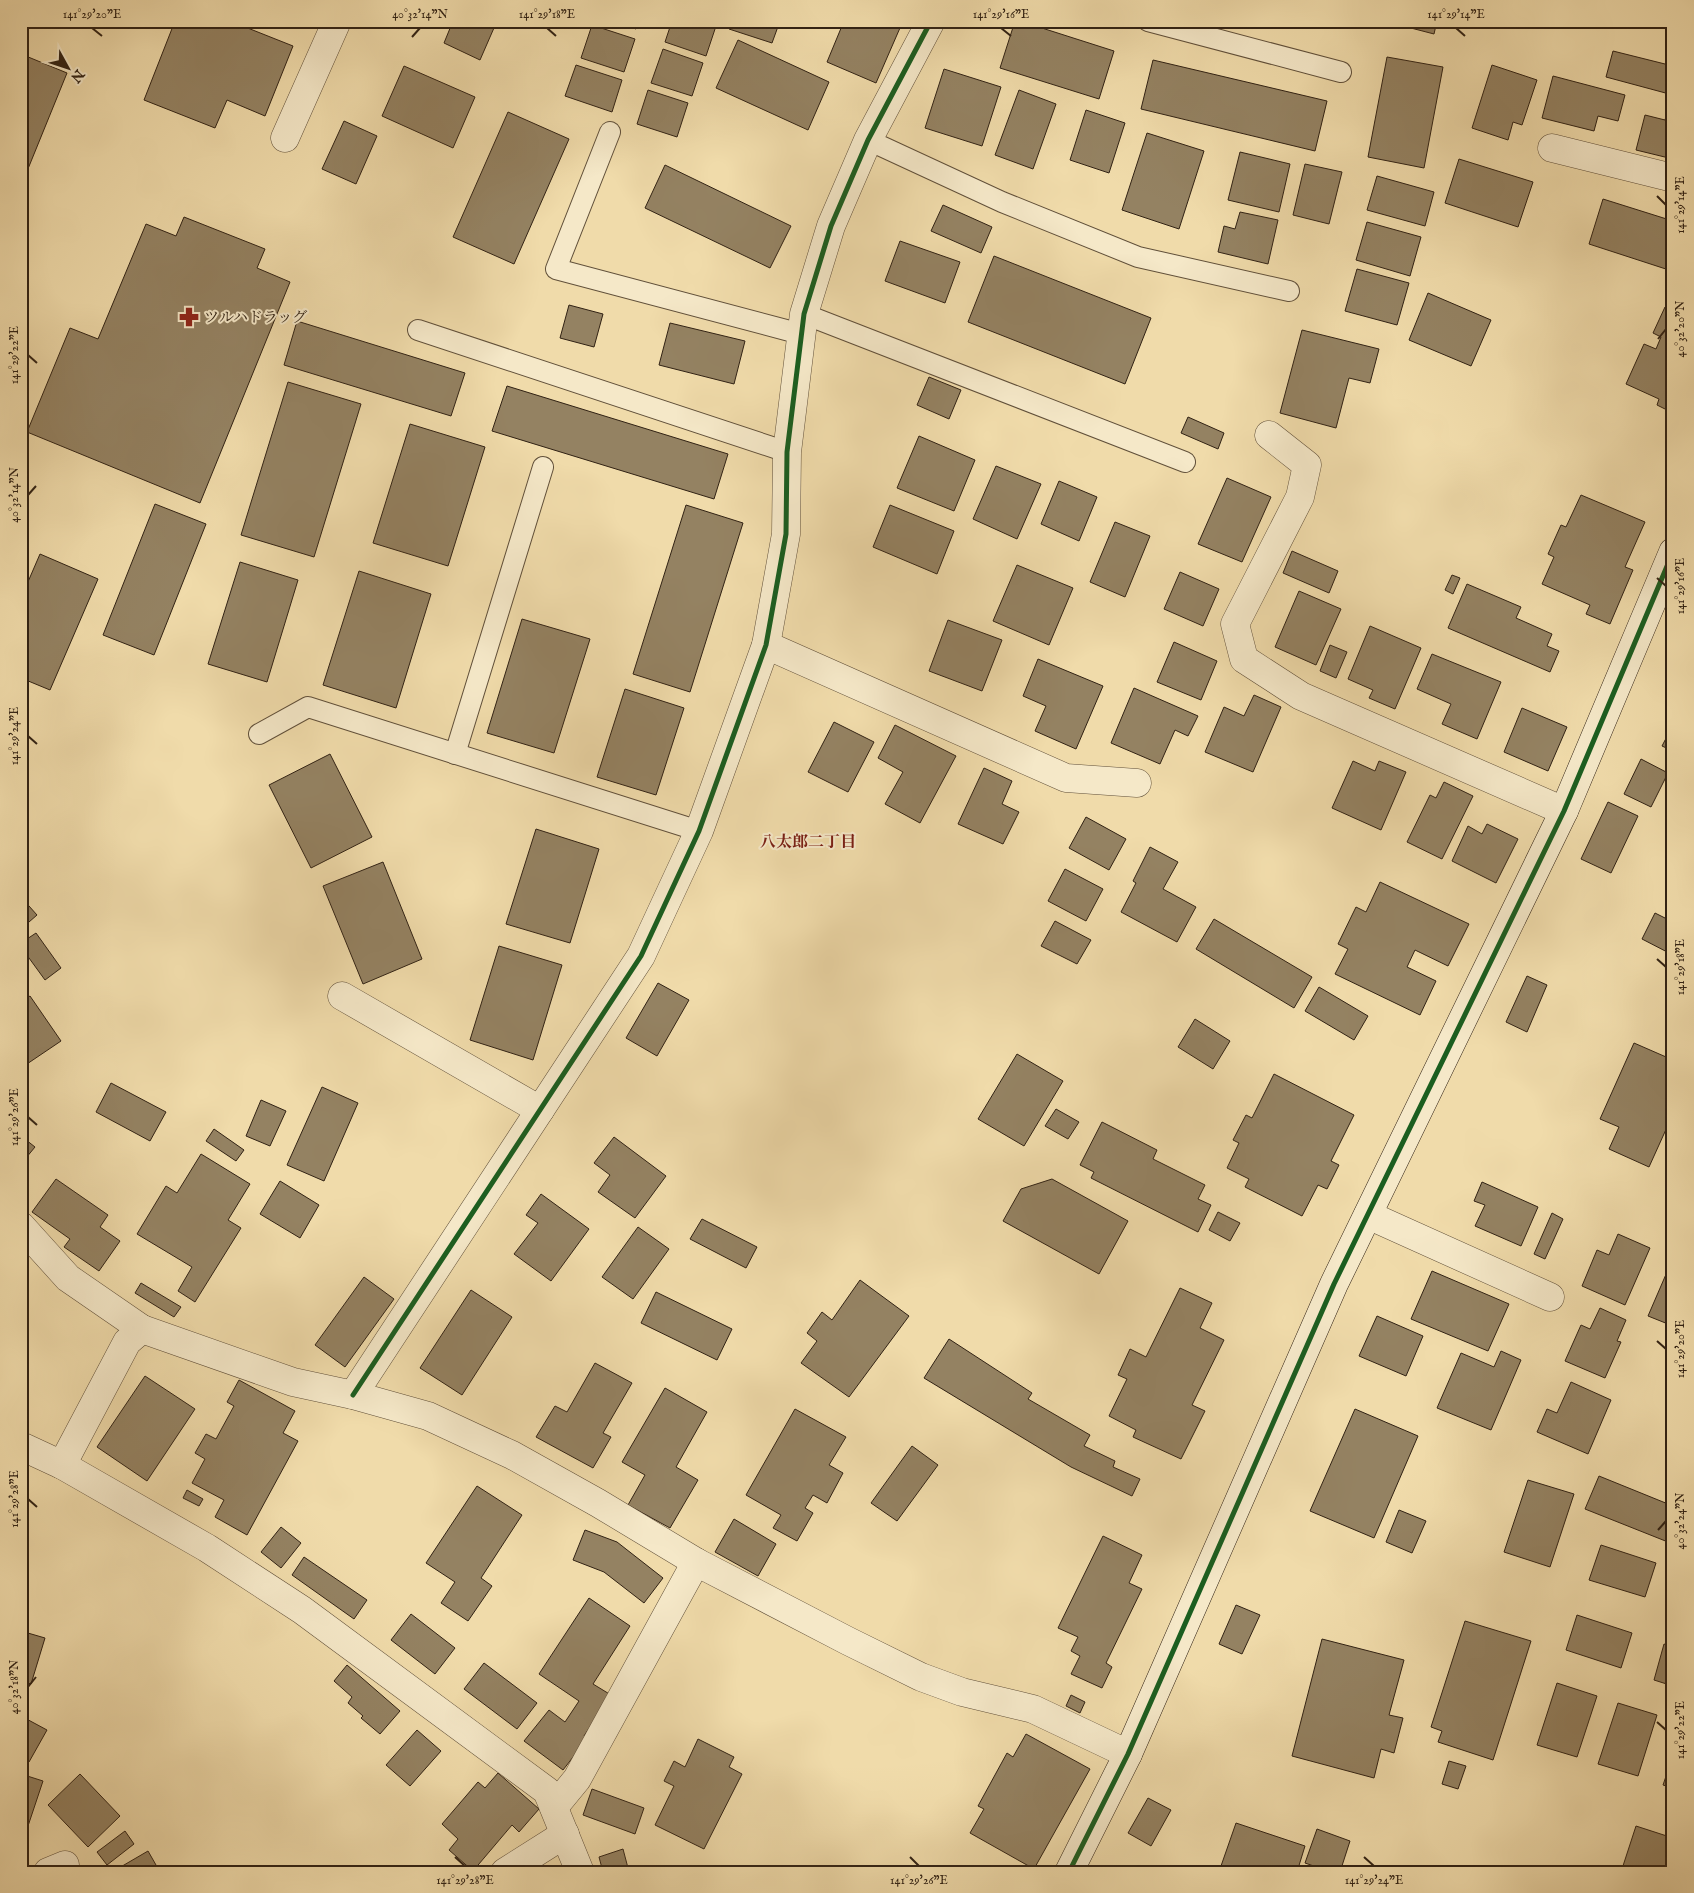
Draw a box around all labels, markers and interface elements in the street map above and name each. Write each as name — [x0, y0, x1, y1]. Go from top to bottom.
text: 141°29'20"E — [63, 7, 121, 22]
text: 40°32'14"N — [392, 7, 448, 22]
text: 141°29'18"E — [519, 7, 575, 22]
text: 141°29'16"E — [973, 7, 1029, 22]
text: 141°29'14"E — [1427, 7, 1485, 22]
north arrow — [42, 42, 92, 92]
text: N — [66, 65, 89, 86]
text: 141°29'14"E — [1673, 176, 1688, 234]
text: 40°32'20"N — [1673, 300, 1688, 357]
pharmacy icon: ツルハドラッグ — [178, 306, 200, 328]
place label: ツルハドラッグ — [204, 308, 307, 327]
text: 141°29'22"E — [7, 326, 22, 384]
text: 40°32'14"N — [7, 467, 22, 523]
text: 141°29'16"E — [1673, 558, 1688, 614]
text: 141°29'24"E — [7, 707, 22, 765]
district label: 八太郎二丁目 — [760, 833, 856, 853]
text: 141°29'18"E — [1673, 939, 1688, 995]
text: 141°29'26"E — [7, 1088, 22, 1146]
text: 141°29'20"E — [1673, 1320, 1688, 1378]
text: 141°29'28"E — [7, 1470, 22, 1528]
text: 40°32'24"N — [1673, 1492, 1688, 1549]
text: 40°32'18"N — [7, 1659, 22, 1714]
text: 141°29'22"E — [1673, 1701, 1688, 1759]
text: 141°29'28"E — [436, 1873, 494, 1888]
text: 141°29'26"E — [890, 1873, 948, 1888]
text: 141°29'24"E — [1345, 1873, 1403, 1888]

